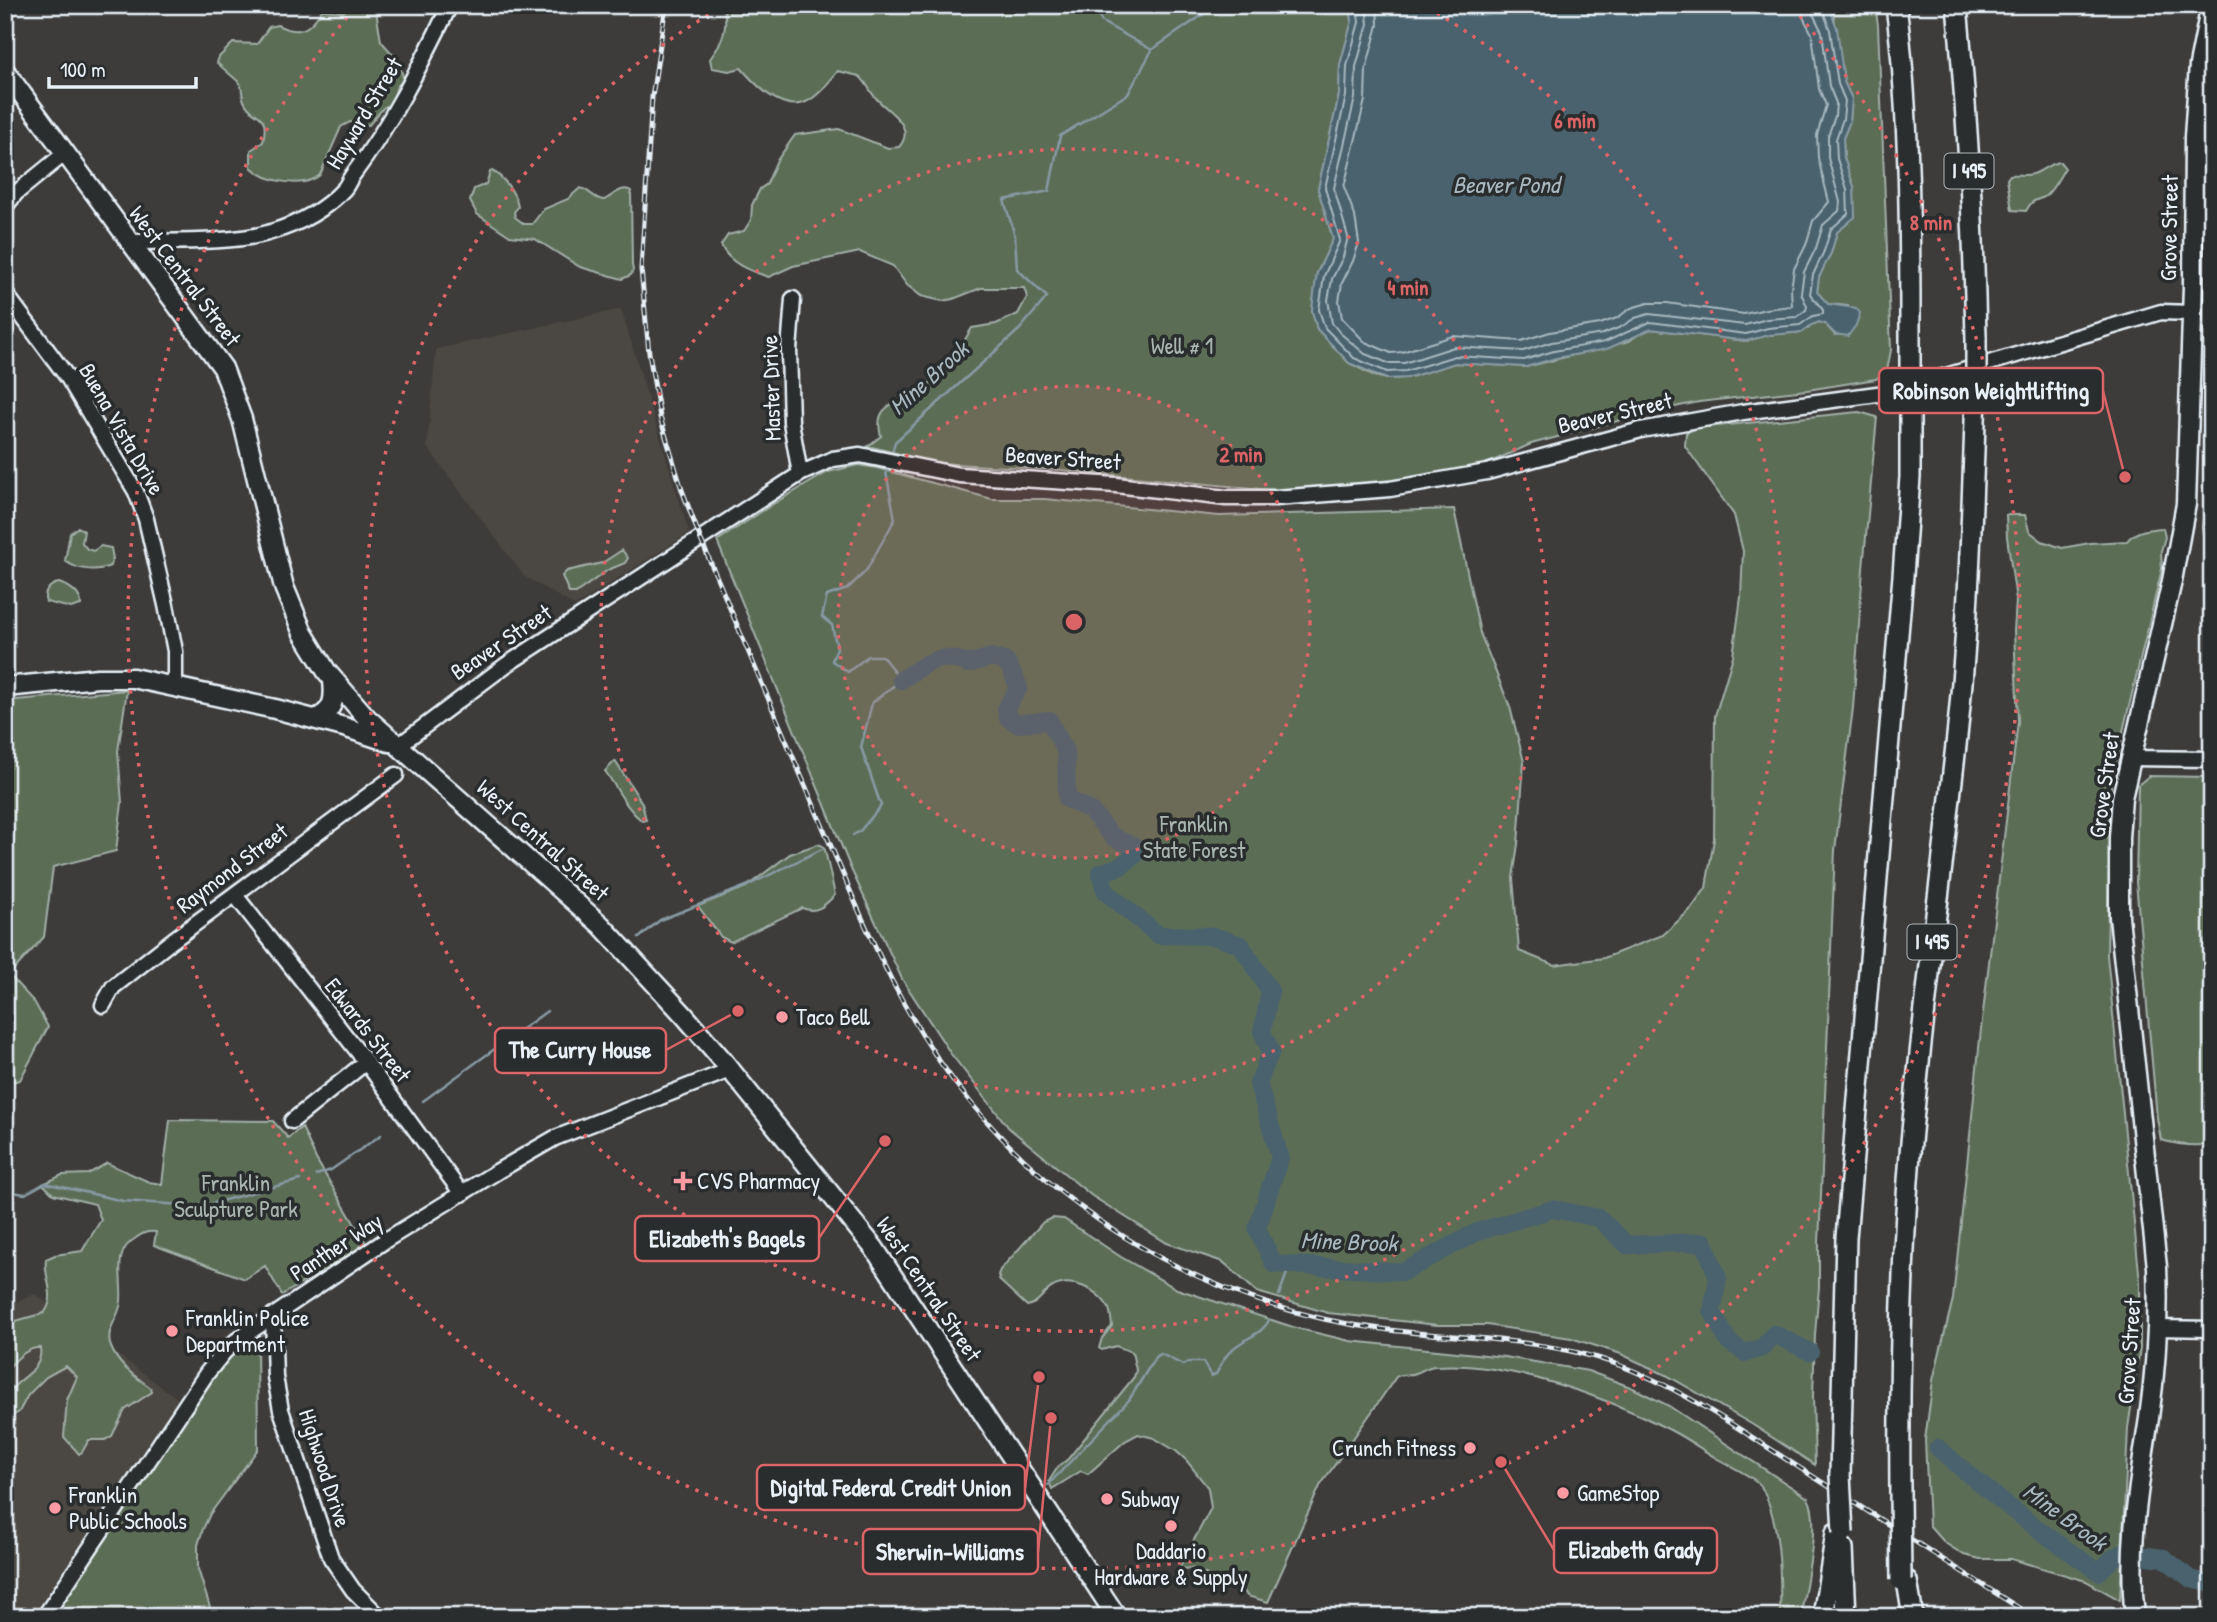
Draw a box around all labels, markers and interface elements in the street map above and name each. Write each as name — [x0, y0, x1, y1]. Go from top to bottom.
scale bar — [49, 46, 196, 90]
street label: Hayward Street — [318, 50, 410, 175]
text: 100 m — [60, 55, 106, 84]
text: 6 min — [1554, 106, 1596, 135]
road number: I 495 — [1944, 154, 1994, 188]
water label: Beaver Pond — [1453, 168, 1563, 200]
street label: Grove Street — [2152, 173, 2185, 281]
street label: West Central Street — [122, 199, 249, 353]
text: 8 min — [1910, 208, 1952, 237]
text: 4 min — [1387, 273, 1429, 302]
park label: Well # 1 — [1151, 330, 1213, 361]
water label: Mine Brook — [882, 332, 976, 421]
street label: Master Drive — [753, 334, 788, 442]
street label: Buena Vista Drive — [72, 357, 173, 500]
callout: Robinson Weightlifting — [1879, 368, 2103, 413]
text: Robinson Weightlifting — [1893, 374, 2089, 407]
street label: Beaver Street — [1555, 384, 1676, 441]
street label: Beaver Street — [1004, 438, 1123, 477]
text: 2 min — [1219, 440, 1263, 469]
street label: Beaver Street — [444, 596, 558, 687]
centre of rings — [1062, 610, 1086, 634]
street label: Grove Street — [2081, 729, 2126, 840]
street label: West Central Street — [470, 772, 617, 908]
park label: Franklin State Forest — [1143, 808, 1246, 865]
street label: Raymond Street — [170, 815, 295, 920]
road number: I 495 — [1908, 925, 1956, 960]
street label: Edwards Street — [318, 971, 420, 1089]
place label: Taco Bell — [796, 1001, 871, 1032]
marker: Taco Bell — [774, 1009, 790, 1025]
callout: The Curry House — [495, 1028, 666, 1073]
text: The Curry House — [508, 1033, 652, 1066]
place label: CVS Pharmacy — [697, 1165, 821, 1196]
park label: Franklin Sculpture Park — [174, 1167, 298, 1224]
marker: CVS Pharmacy — [675, 1173, 691, 1189]
street label: Panther Way — [284, 1205, 388, 1288]
street label: West Central Street — [870, 1210, 990, 1368]
callout: Elizabeth's Bagels — [635, 1216, 819, 1261]
text: Elizabeth's Bagels — [649, 1222, 805, 1255]
water label: Mine Brook — [1300, 1223, 1400, 1259]
street label: Grove Street — [2109, 1296, 2148, 1405]
place label: Franklin Police Department — [185, 1302, 309, 1359]
marker: Franklin Police Department — [164, 1323, 180, 1339]
street label: Highwood Drive — [292, 1405, 359, 1531]
place label: Crunch Fitness — [1332, 1432, 1456, 1463]
marker: Crunch Fitness — [1462, 1440, 1478, 1456]
callout: Digital Federal Credit Union — [757, 1465, 1025, 1510]
text: Digital Federal Credit Union — [771, 1471, 1012, 1504]
water label: Mine Brook — [2017, 1475, 2116, 1559]
place label: GameStop — [1577, 1477, 1660, 1508]
place label: Franklin Public Schools — [68, 1479, 187, 1536]
place label: Subway — [1121, 1483, 1180, 1514]
marker: GameStop — [1555, 1485, 1571, 1501]
marker: Subway — [1099, 1491, 1115, 1507]
marker: Franklin Public Schools — [47, 1500, 63, 1516]
marker: Daddario Hardware & Supply — [1163, 1518, 1179, 1534]
callout: Elizabeth Grady — [1554, 1528, 1717, 1573]
callout: Sherwin-Williams — [863, 1529, 1038, 1574]
text: Elizabeth Grady — [1568, 1533, 1704, 1566]
text: Sherwin-Williams — [876, 1535, 1024, 1567]
place label: Daddario Hardware & Supply — [1094, 1535, 1248, 1592]

